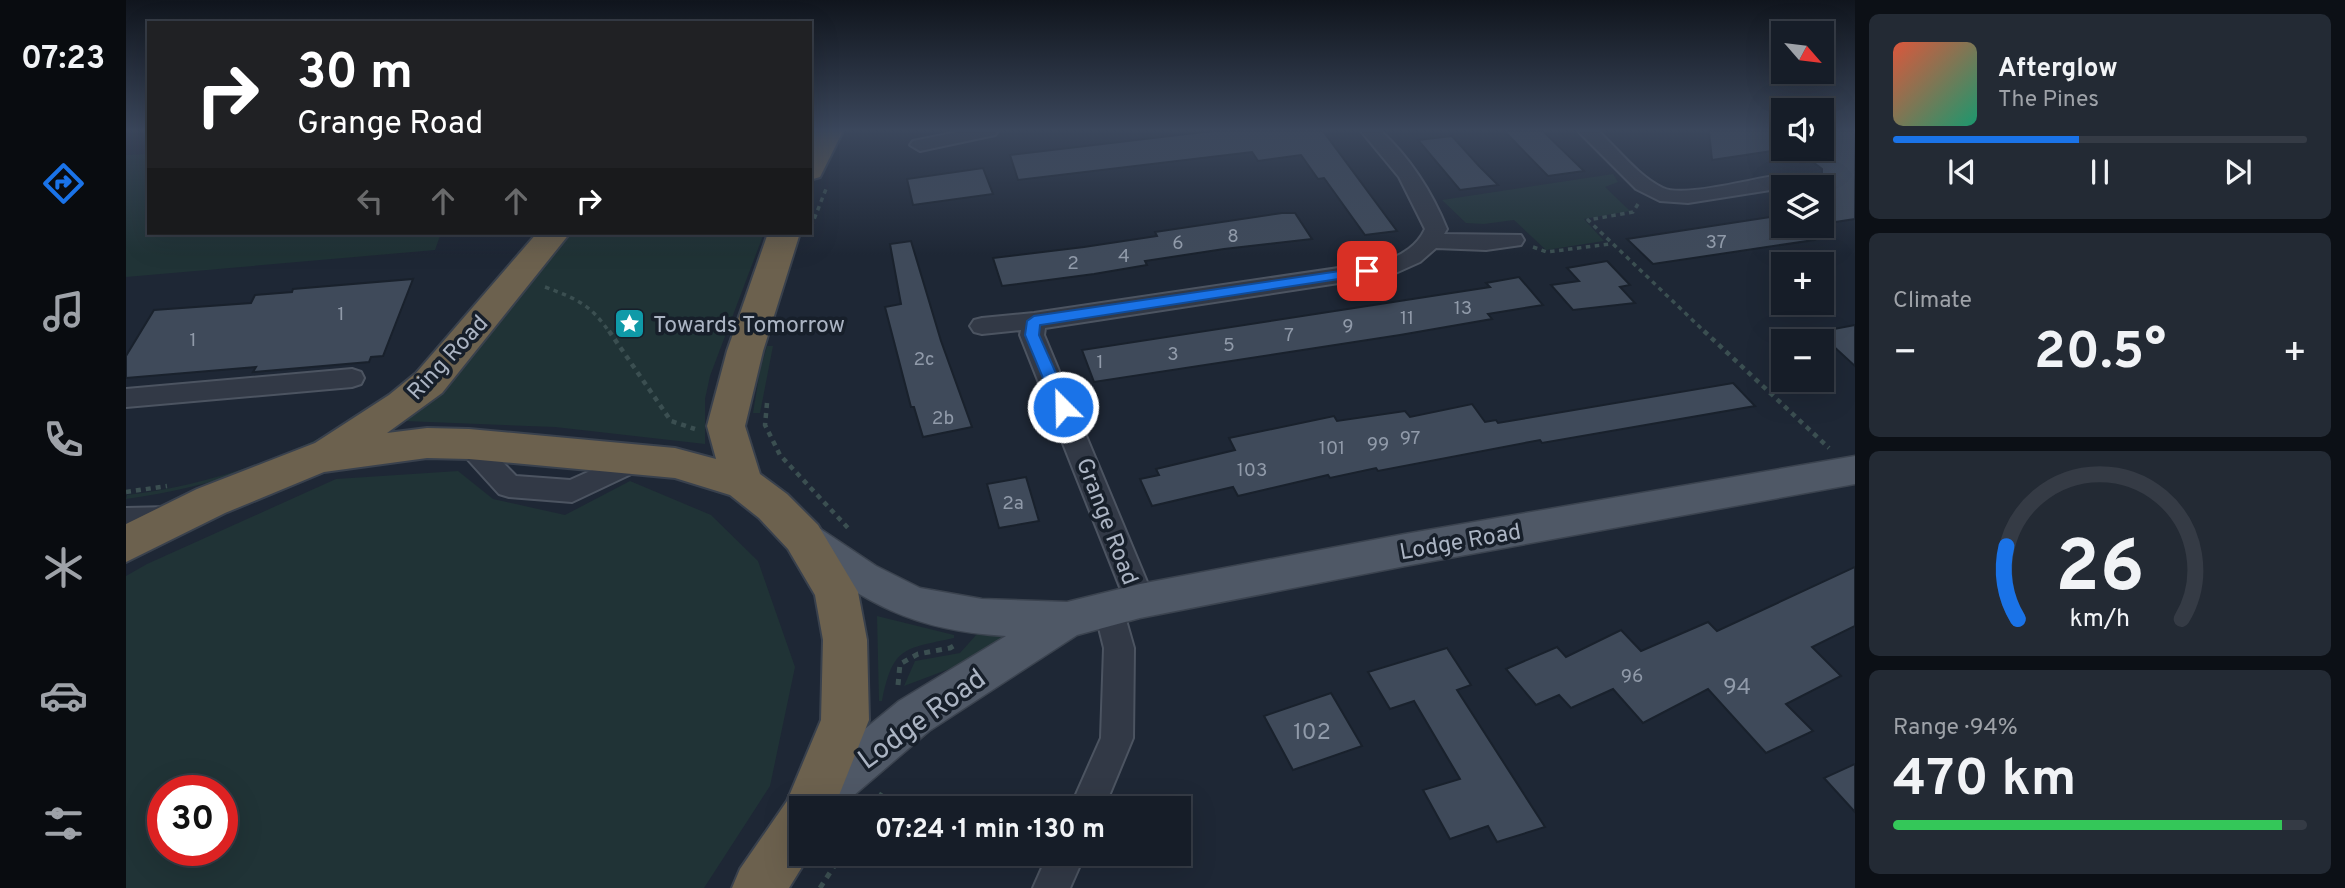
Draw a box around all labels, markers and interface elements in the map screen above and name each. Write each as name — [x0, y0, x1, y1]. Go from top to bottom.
north arrow — [1771, 21, 1834, 84]
map controls — [1771, 21, 1834, 392]
text: 07:23 — [21, 40, 105, 80]
text: 30 m — [297, 44, 413, 106]
icon: right — [182, 49, 273, 140]
text: Afterglow — [1998, 53, 2118, 86]
text: The Pines — [1998, 86, 2099, 115]
button: sound — [1771, 98, 1834, 161]
text: Grange Road — [297, 105, 483, 145]
icon: previous — [1943, 153, 1981, 191]
icon: pause — [2081, 153, 2119, 191]
icon: next — [2219, 153, 2257, 191]
icon: directions — [39, 159, 88, 208]
button: layers — [1771, 175, 1834, 238]
icon: left — [351, 182, 389, 220]
icon: ahead — [424, 182, 462, 220]
icon: ahead — [497, 182, 535, 220]
icon: right — [570, 182, 608, 220]
house number: 8 — [1227, 225, 1239, 249]
house number: 37 — [1705, 231, 1727, 255]
house number: 6 — [1172, 232, 1184, 256]
pin — [1337, 241, 1397, 301]
house number: 4 — [1118, 245, 1130, 269]
house number: 2 — [1067, 252, 1079, 276]
icon: arrive — [1348, 252, 1386, 290]
button: + — [1771, 252, 1834, 315]
icon: music — [39, 287, 88, 336]
text: Climate — [1893, 287, 1972, 316]
house number: 13 — [1454, 297, 1472, 321]
house number: 1 — [337, 303, 345, 327]
place icon: Towards Tomorrow — [613, 307, 647, 341]
house number: 11 — [1400, 307, 1414, 331]
street label: Ring Road — [402, 310, 496, 407]
place label: Towards Tomorrow — [653, 312, 845, 341]
house number: 9 — [1342, 315, 1354, 339]
text: 20.5° — [2034, 321, 2166, 387]
house number: 7 — [1284, 324, 1294, 348]
house number: 1 — [189, 329, 197, 353]
button: − — [1771, 329, 1834, 392]
text: − — [1893, 330, 1918, 379]
text: + — [2282, 330, 2307, 379]
house number: 5 — [1223, 334, 1235, 358]
house number: 3 — [1167, 343, 1179, 367]
house number: 2c — [913, 348, 935, 372]
house number: 1 — [1096, 351, 1104, 375]
position arrow — [1026, 370, 1100, 444]
house number: 2b — [932, 407, 954, 431]
icon: phone — [39, 415, 88, 464]
house number: 97 — [1400, 427, 1420, 451]
house number: 99 — [1367, 433, 1389, 457]
house number: 101 — [1319, 437, 1345, 461]
street label: Grange Road — [1068, 454, 1143, 590]
house number: 103 — [1237, 459, 1267, 483]
house number: 2a — [1002, 492, 1024, 516]
street label: Lodge Road — [1397, 519, 1523, 568]
text: 26 — [2055, 526, 2145, 618]
icon: climate — [39, 543, 88, 592]
text: km/h — [2070, 604, 2130, 636]
street label: Lodge Road — [852, 662, 994, 779]
house number: 96 — [1621, 665, 1643, 689]
icon: car — [39, 671, 88, 720]
house number: 94 — [1723, 674, 1751, 703]
text: Range · 94% — [1893, 714, 2018, 743]
house number: 102 — [1293, 719, 1331, 748]
text: 470 km — [1893, 748, 2076, 814]
speed limit sign: 30 — [147, 775, 238, 866]
icon: filters — [39, 799, 88, 848]
text: 07:24 · 1 min · 130 m — [875, 814, 1105, 847]

